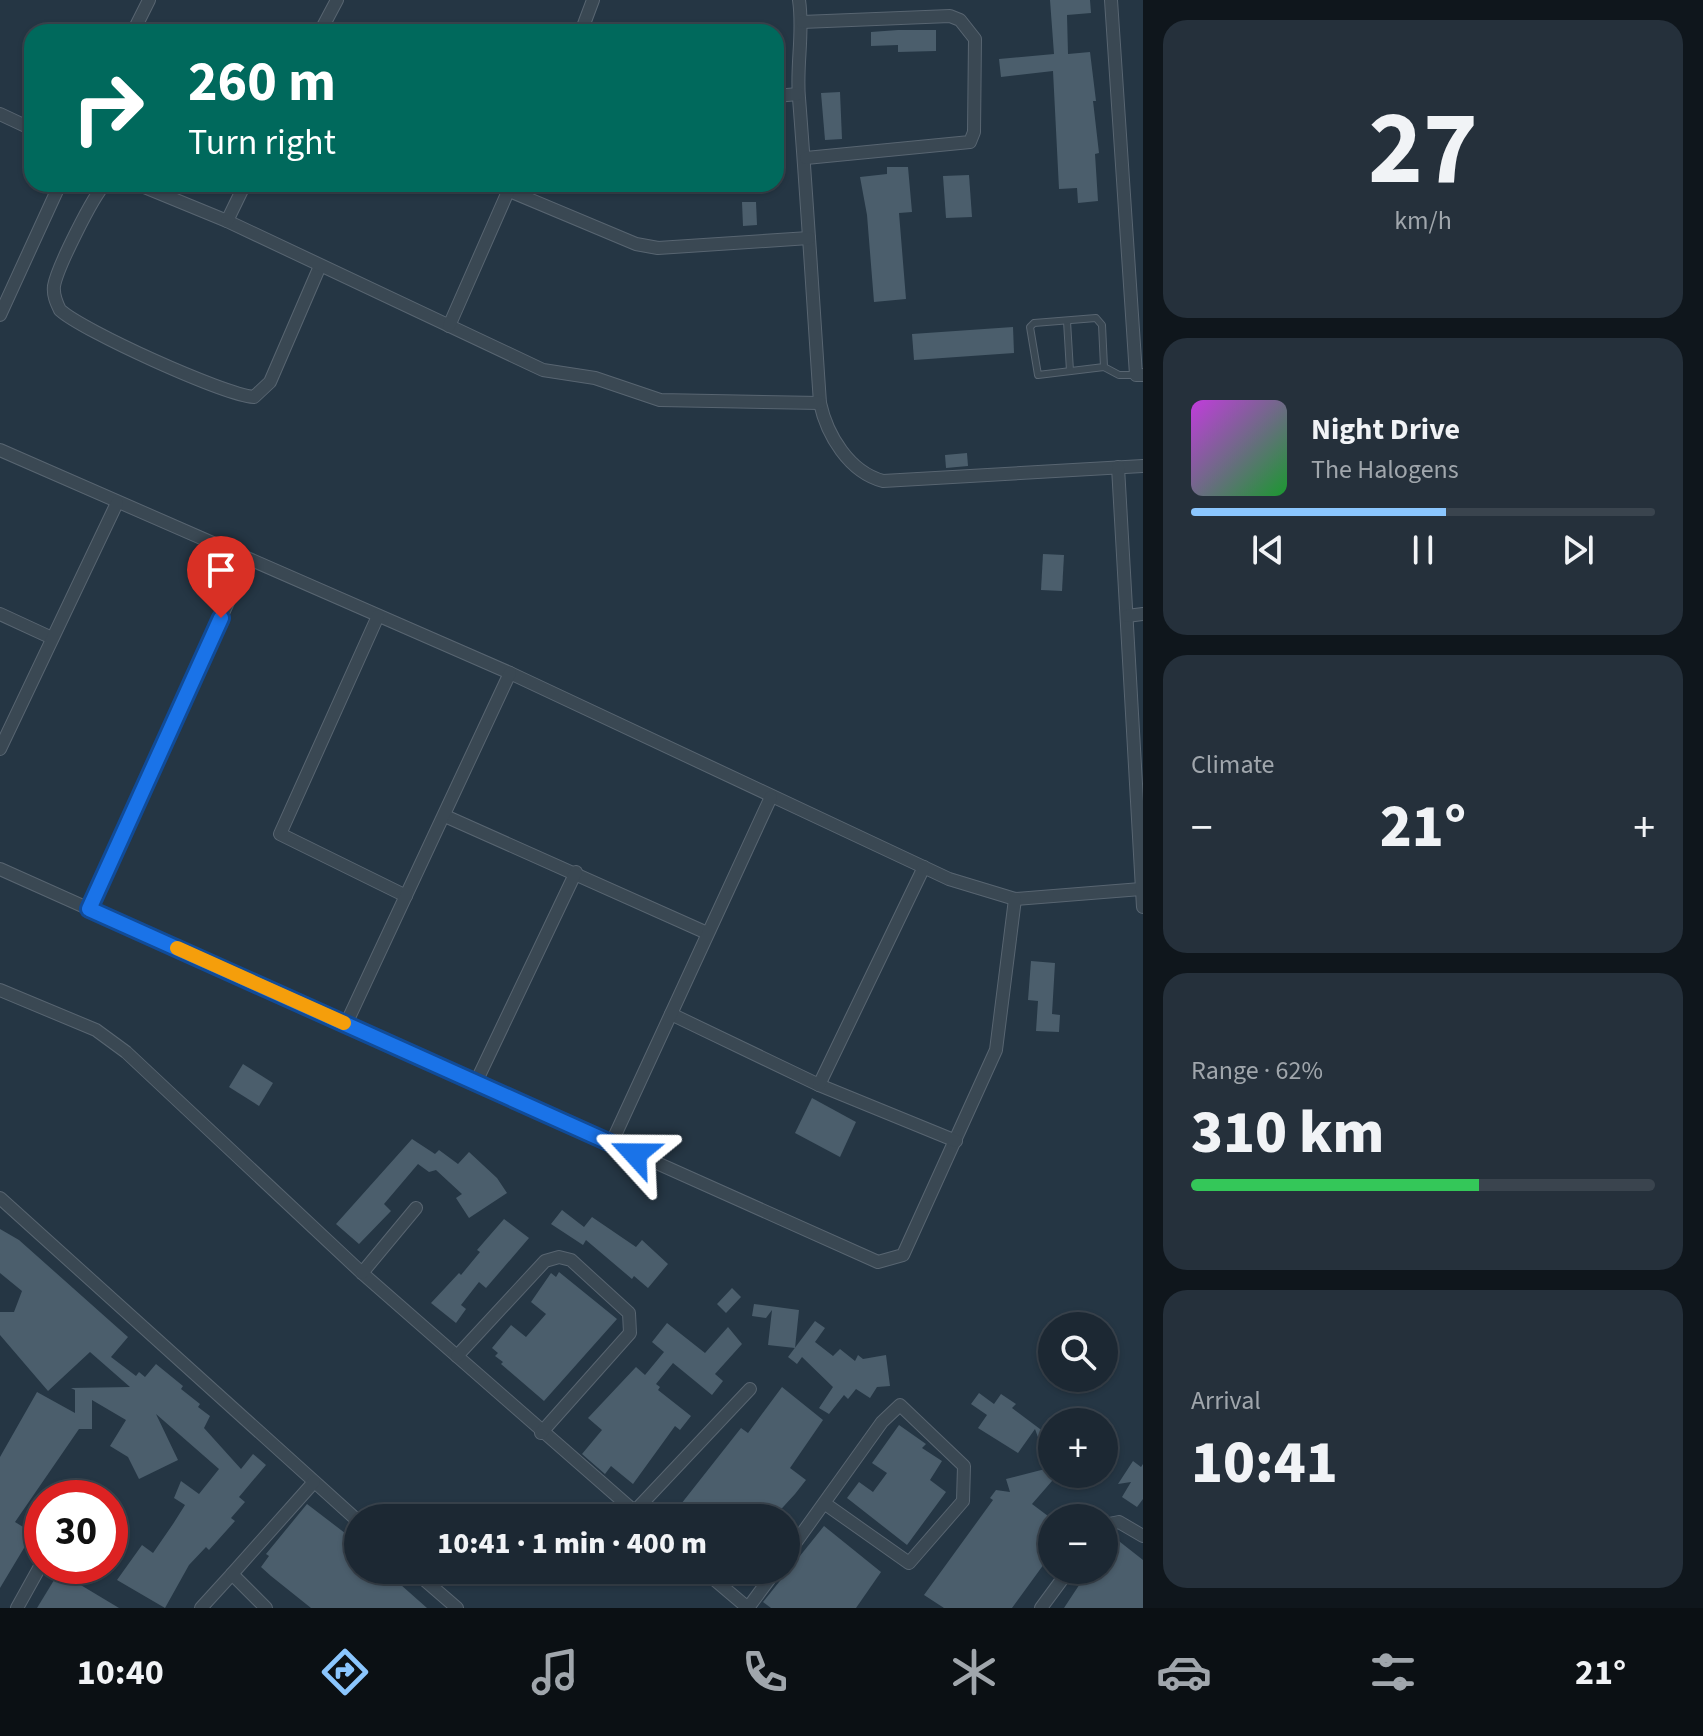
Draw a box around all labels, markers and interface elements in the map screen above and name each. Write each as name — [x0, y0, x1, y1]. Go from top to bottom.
text: 260 m — [188, 43, 336, 122]
icon: right — [56, 56, 160, 160]
text: 27 — [1368, 76, 1478, 224]
text: Turn right — [188, 117, 336, 168]
text: km/h — [1394, 202, 1452, 239]
text: Night Drive — [1311, 408, 1460, 451]
text: The Halogens — [1311, 451, 1459, 488]
icon: previous — [1246, 528, 1290, 572]
icon: pause — [1401, 528, 1445, 572]
icon: next — [1556, 528, 1600, 572]
pin — [187, 536, 255, 618]
icon: arrive — [199, 548, 243, 592]
text: Climate — [1191, 746, 1275, 783]
text: 21° — [1380, 785, 1466, 870]
text: − — [1191, 797, 1213, 860]
text: + — [1633, 797, 1655, 860]
text: Range · 62% — [1191, 1052, 1323, 1089]
text: 310 km — [1191, 1091, 1384, 1176]
position arrow — [593, 1112, 677, 1196]
map controls — [1038, 1312, 1118, 1584]
button: search — [1038, 1312, 1118, 1392]
text: Arrival — [1191, 1382, 1261, 1419]
button: + — [1038, 1408, 1118, 1488]
text: 10:41 — [1191, 1421, 1338, 1506]
speed limit sign: 30 — [24, 1480, 128, 1584]
button: − — [1038, 1504, 1118, 1584]
text: 10:41 · 1 min · 400 m — [437, 1522, 707, 1565]
icon: directions — [317, 1644, 373, 1700]
icon: music — [527, 1644, 583, 1700]
icon: phone — [737, 1644, 793, 1700]
icon: climate — [946, 1644, 1002, 1700]
icon: car — [1156, 1644, 1212, 1700]
icon: filters — [1365, 1644, 1421, 1700]
text: 10:40 — [77, 1647, 164, 1698]
text: 21° — [1575, 1647, 1626, 1698]

